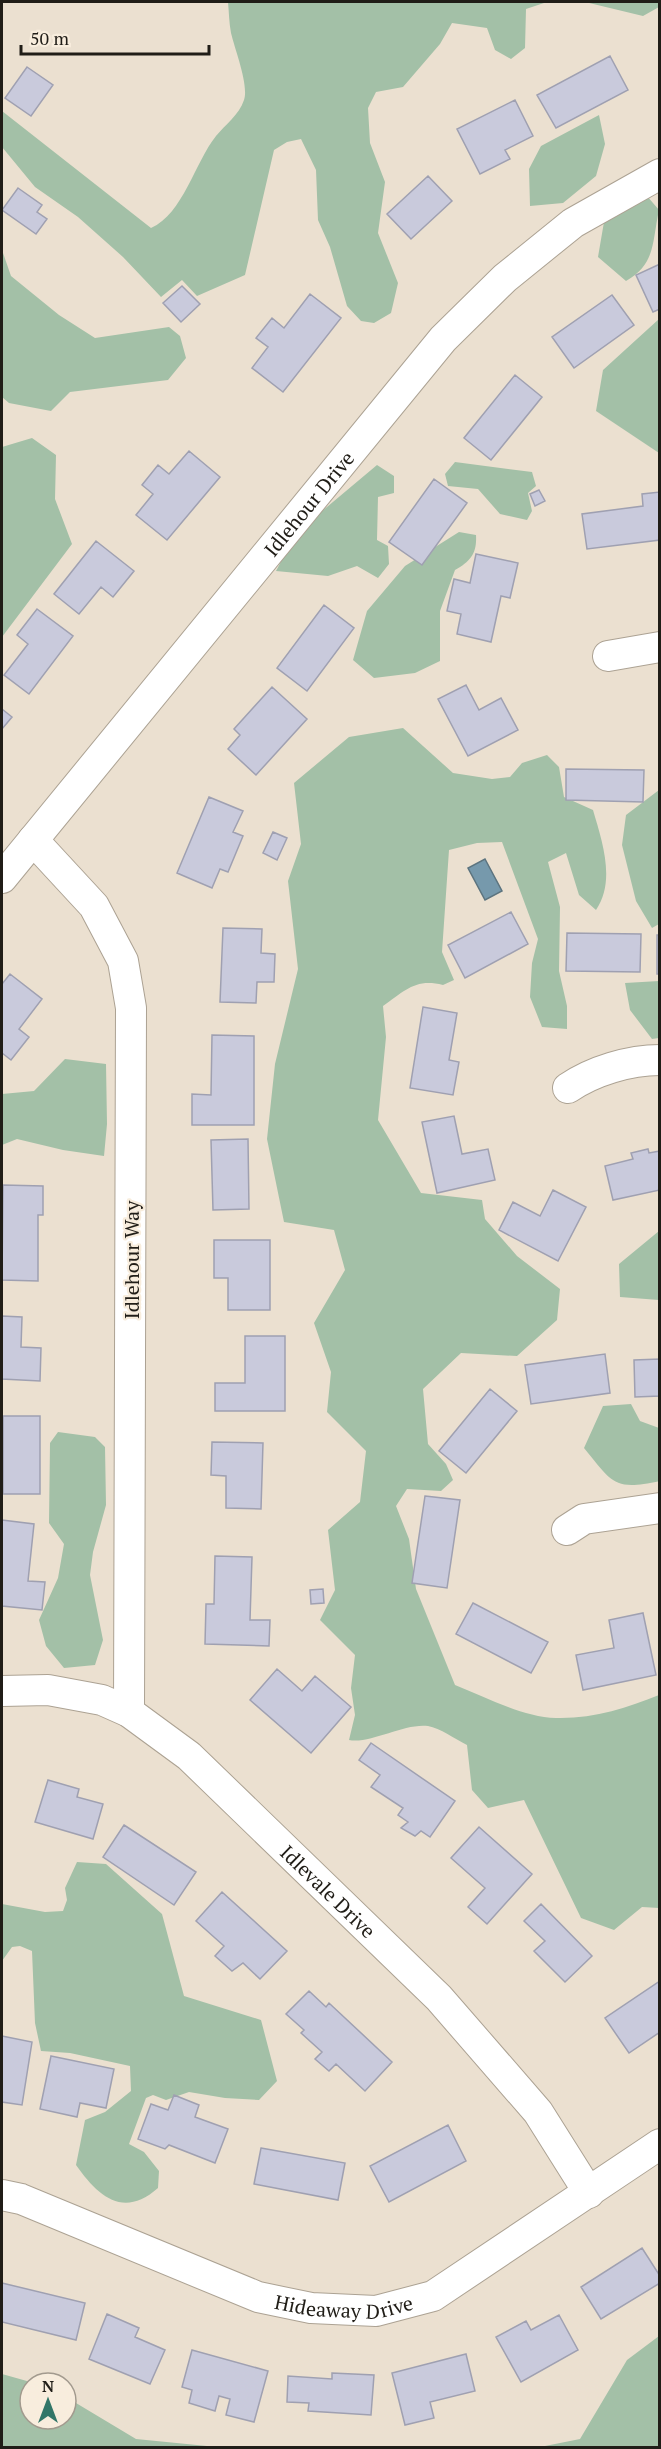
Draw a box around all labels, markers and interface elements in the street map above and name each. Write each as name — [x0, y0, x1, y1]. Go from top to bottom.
scale bar — [21, 18, 208, 56]
text: 50 m — [30, 26, 70, 50]
street label: Idlehour Drive — [257, 445, 360, 562]
street label: Idlehour Way — [118, 1200, 145, 1319]
street label: Idlevale Drive — [275, 1839, 382, 1943]
street label: Hideaway Drive — [272, 2287, 416, 2325]
north arrow — [18, 2371, 78, 2431]
text: N — [42, 2375, 54, 2397]

